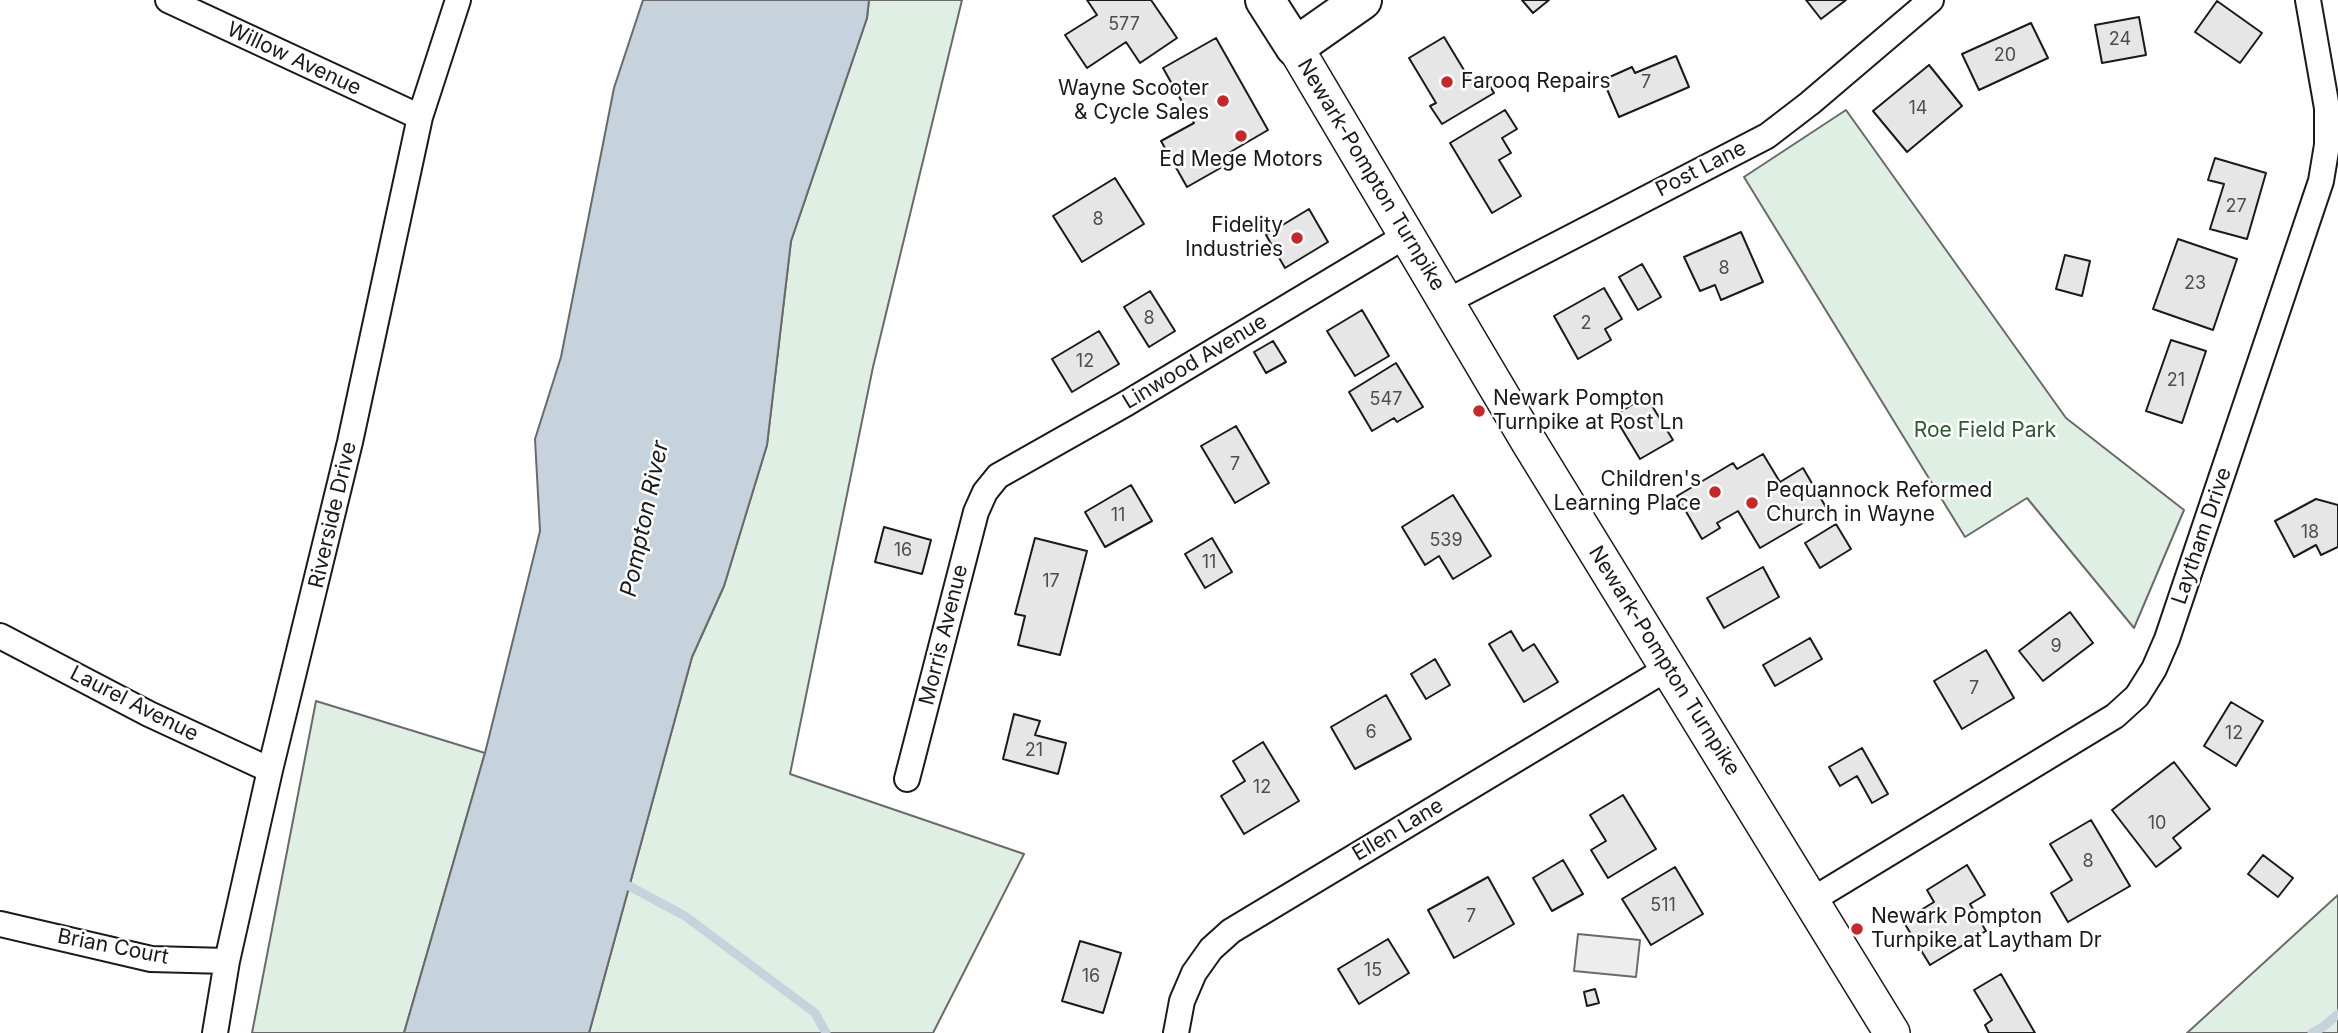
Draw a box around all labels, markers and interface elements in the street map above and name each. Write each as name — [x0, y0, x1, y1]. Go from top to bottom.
house number: 577 — [1108, 14, 1140, 36]
street label: Willow Avenue — [223, 17, 365, 101]
house number: 24 — [2109, 29, 2131, 51]
house number: 20 — [1994, 45, 2016, 67]
street label: Newark-Pompton Turnpike — [1292, 54, 1450, 296]
place label: Farooq Repairs — [1461, 69, 1611, 95]
house number: 7 — [1641, 72, 1651, 94]
marker: Farooq Repairs — [1439, 74, 1455, 90]
place label: Wayne Scooter & Cycle Sales — [1058, 76, 1209, 126]
marker: Wayne Scooter & Cycle Sales — [1215, 93, 1231, 109]
house number: 14 — [1909, 98, 1927, 120]
marker: Ed Mege Motors — [1233, 128, 1249, 144]
street label: Post Lane — [1652, 136, 1750, 202]
place label: Ed Mege Motors — [1159, 147, 1323, 173]
house number: 27 — [2225, 196, 2247, 218]
house number: 8 — [1092, 209, 1104, 231]
place label: Fidelity Industries — [1185, 213, 1283, 263]
marker: Fidelity Industries — [1289, 230, 1305, 246]
house number: 8 — [1718, 258, 1730, 280]
house number: 23 — [2184, 273, 2206, 295]
house number: 8 — [1143, 308, 1155, 330]
street label: Linwood Avenue — [1118, 309, 1272, 415]
house number: 2 — [1581, 313, 1591, 335]
house number: 12 — [1076, 351, 1094, 373]
house number: 21 — [2167, 370, 2185, 392]
place label: Newark Pompton Turnpike at Post Ln — [1493, 386, 1684, 436]
house number: 547 — [1370, 389, 1402, 411]
marker: Newark Pompton Turnpike at Post Ln — [1471, 403, 1487, 419]
park label: Roe Field Park — [1914, 418, 2056, 444]
street label: Riverside Drive — [304, 439, 362, 591]
water label: Pompton River — [615, 439, 675, 599]
house number: 7 — [1230, 454, 1240, 476]
street label: Laytham Drive — [2167, 464, 2237, 608]
place label: Children's Learning Place — [1553, 467, 1701, 517]
place label: Pequannock Reformed Church in Wayne — [1766, 478, 1992, 528]
marker: Children's Learning Place — [1707, 484, 1723, 500]
marker: Pequannock Reformed Church in Wayne — [1744, 495, 1760, 511]
house number: 11 — [1111, 505, 1125, 527]
house number: 18 — [2301, 522, 2319, 544]
house number: 539 — [1429, 530, 1463, 552]
house number: 16 — [894, 540, 912, 562]
street label: Newark-Pompton Turnpike — [1583, 541, 1745, 781]
house number: 11 — [1202, 552, 1216, 574]
street label: Morris Avenue — [914, 562, 974, 708]
house number: 17 — [1042, 571, 1060, 593]
house number: 9 — [2050, 636, 2062, 658]
street label: Laurel Avenue — [66, 661, 202, 747]
house number: 7 — [1969, 678, 1979, 700]
house number: 6 — [1365, 722, 1377, 744]
house number: 12 — [2225, 723, 2243, 745]
house number: 21 — [1025, 740, 1043, 762]
house number: 12 — [1253, 777, 1271, 799]
street label: Ellen Lane — [1348, 793, 1448, 867]
house number: 10 — [2148, 813, 2166, 835]
house number: 8 — [2082, 851, 2094, 873]
house number: 511 — [1650, 895, 1676, 917]
place label: Newark Pompton Turnpike at Laytham Dr — [1871, 904, 2102, 954]
house number: 7 — [1466, 906, 1476, 928]
marker: Newark Pompton Turnpike at Laytham Dr — [1849, 921, 1865, 937]
street label: Brian Court — [55, 924, 171, 970]
house number: 15 — [1364, 960, 1382, 982]
house number: 16 — [1082, 966, 1100, 988]

